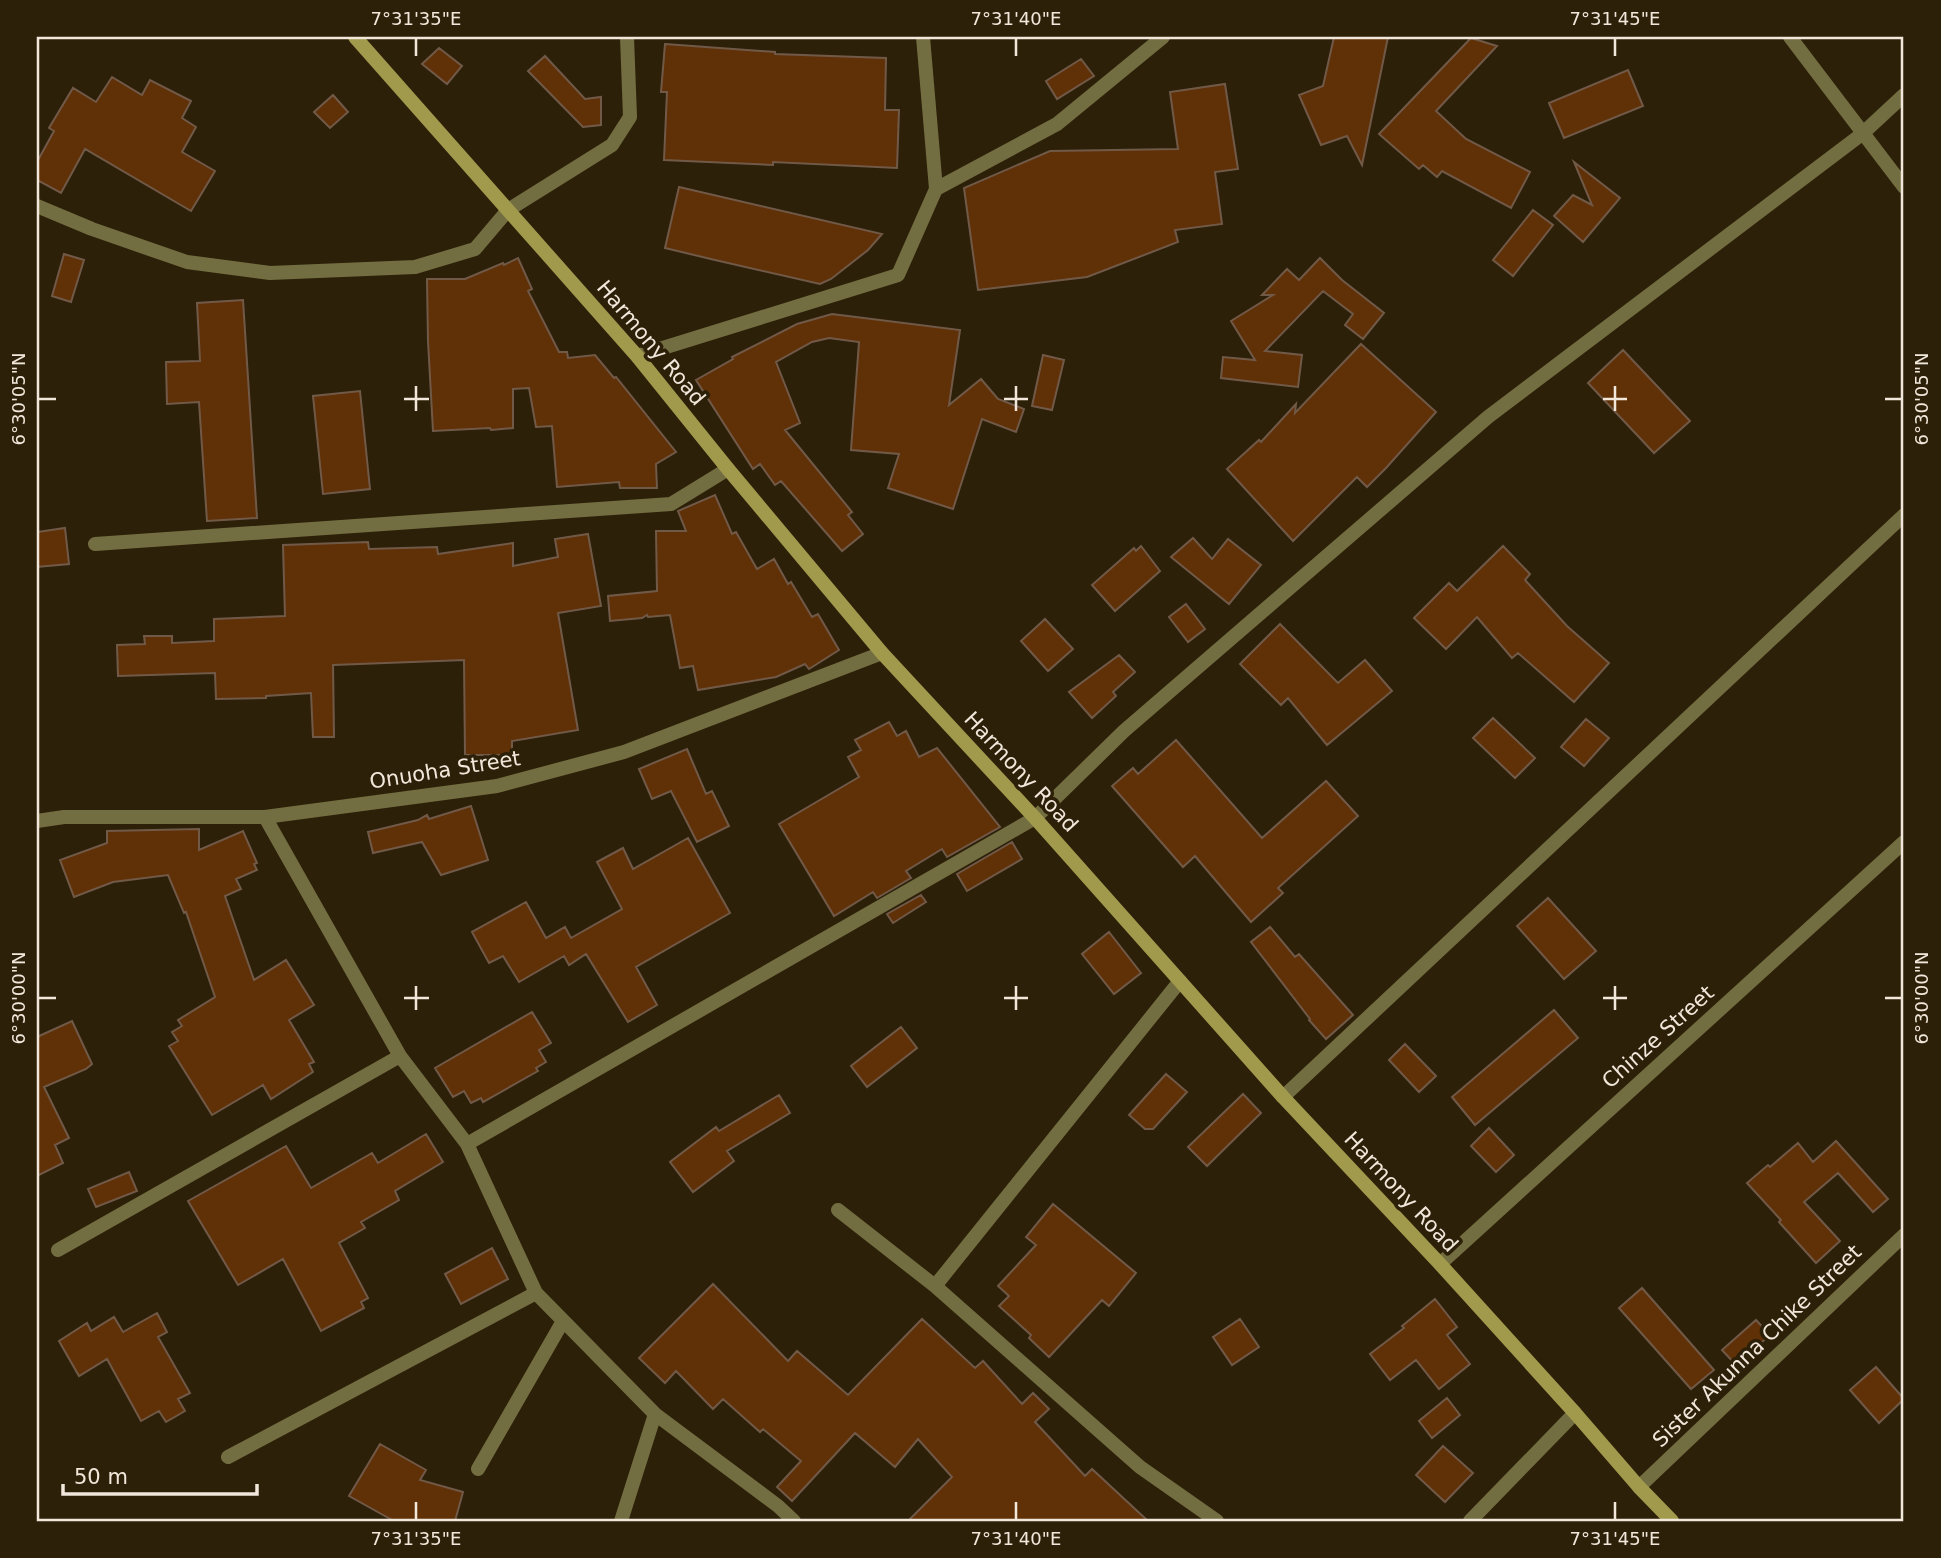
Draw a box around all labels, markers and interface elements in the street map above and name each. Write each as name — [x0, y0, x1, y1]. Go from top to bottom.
text: 7°31'35"E — [371, 8, 461, 29]
text: 7°31'40"E — [971, 8, 1061, 29]
text: 7°31'45"E — [1570, 8, 1660, 29]
street label: Harmony Road — [592, 276, 710, 410]
text: 6°30'05"N — [8, 353, 29, 445]
text: 6°30'05"N — [1911, 353, 1932, 445]
street label: Harmony Road — [959, 707, 1083, 837]
street label: Onuoha Street — [368, 746, 522, 794]
text: 6°30'00"N — [8, 952, 29, 1044]
text: 6°30'00"N — [1911, 952, 1932, 1044]
street label: Chinze Street — [1597, 981, 1719, 1093]
street label: Harmony Road — [1339, 1127, 1463, 1257]
street label: Sister Akunna Chike Street — [1648, 1240, 1866, 1452]
scale bar — [63, 1453, 257, 1497]
text: 50 m — [74, 1465, 128, 1489]
text: 7°31'35"E — [371, 1528, 461, 1549]
text: 7°31'40"E — [971, 1528, 1061, 1549]
text: 7°31'45"E — [1570, 1528, 1660, 1549]

